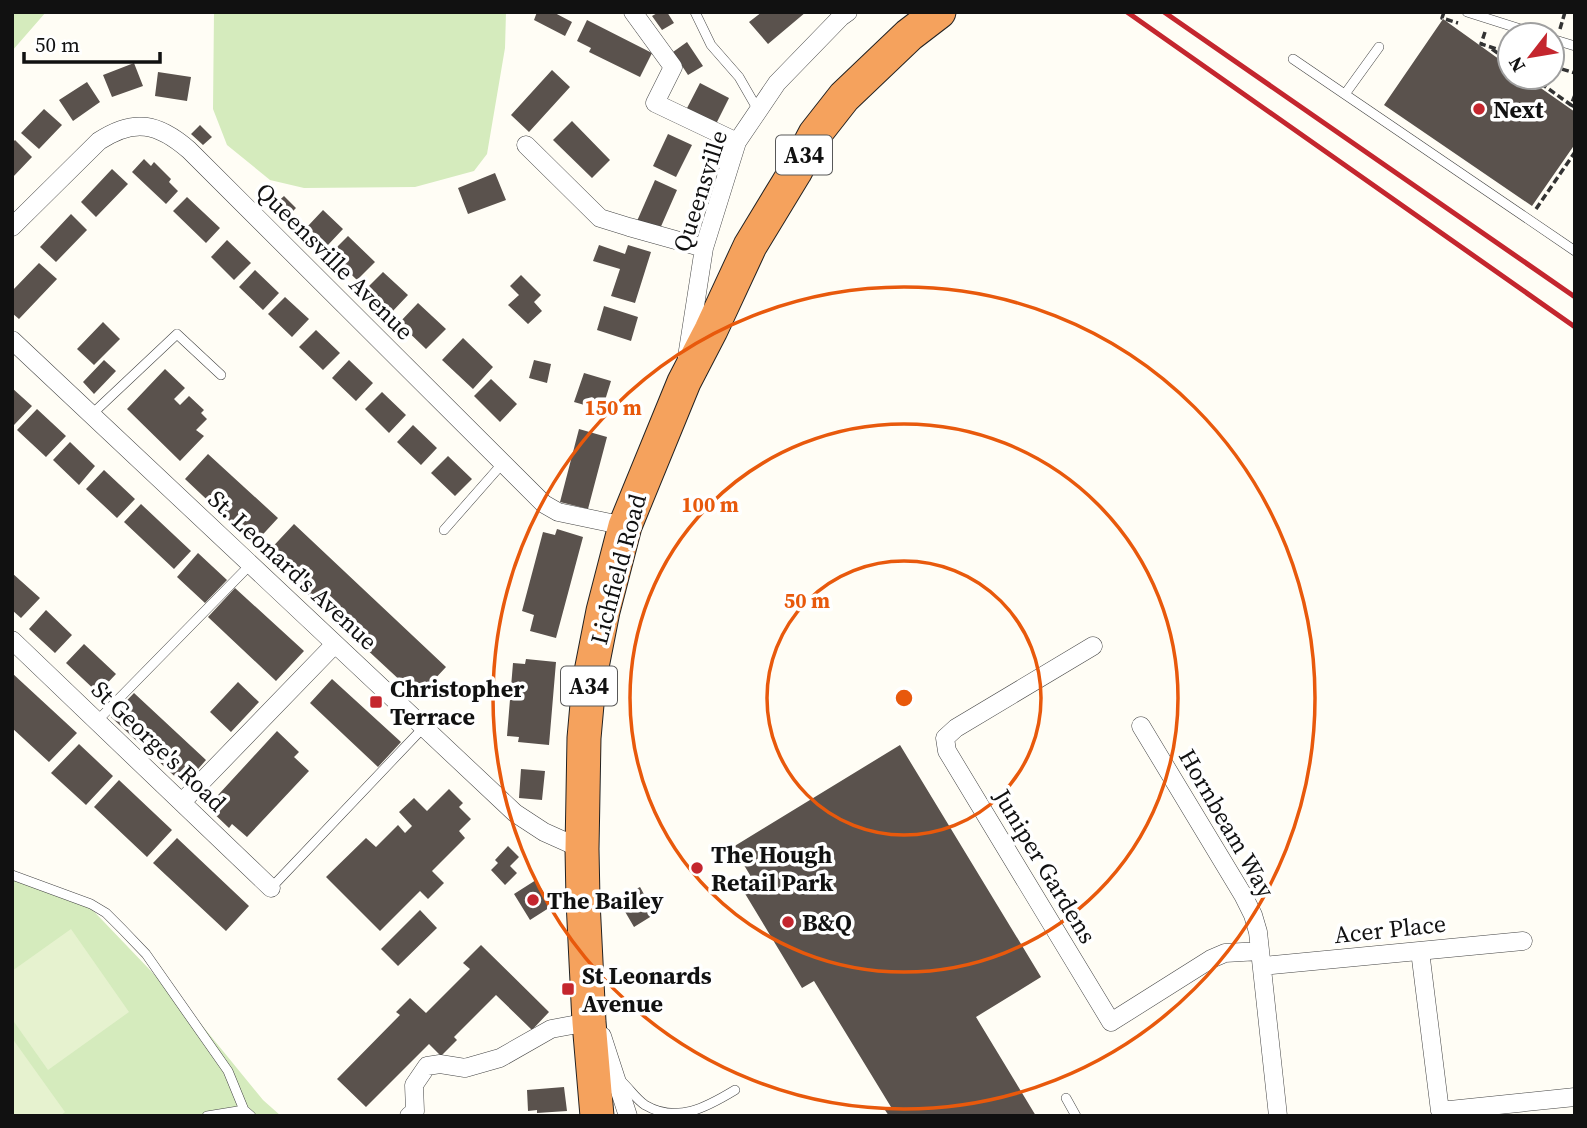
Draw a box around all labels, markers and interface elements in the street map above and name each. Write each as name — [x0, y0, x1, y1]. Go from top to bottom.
scale bar — [24, 21, 161, 65]
north arrow — [1496, 21, 1566, 91]
text: 50 m — [35, 30, 80, 59]
text: N — [1502, 52, 1531, 77]
place label: Next — [1493, 93, 1544, 126]
marker: Next — [1471, 101, 1487, 117]
street label: Queensville — [665, 126, 735, 256]
road number: A34 — [776, 136, 832, 174]
street label: Queensville Avenue — [249, 175, 421, 347]
text: 150 m — [584, 393, 642, 422]
street label: St. Leonard's Avenue — [201, 483, 385, 657]
street label: Lichfield Road — [582, 490, 654, 648]
text: 100 m — [681, 490, 739, 519]
text: 50 m — [784, 586, 830, 615]
road number: A34 — [561, 666, 617, 706]
place label: Christopher Terrace — [390, 672, 525, 733]
street label: St George's Road — [85, 673, 234, 819]
centre of rings — [892, 686, 916, 710]
marker: Christopher Terrace — [368, 694, 384, 710]
street label: Hornbeam Way — [1171, 743, 1283, 904]
street label: Juniper Gardens — [985, 782, 1104, 949]
place label: The Hough Retail Park — [711, 838, 834, 899]
marker: The Hough Retail Park — [689, 860, 705, 876]
place label: The Bailey — [547, 884, 664, 917]
marker: The Bailey — [525, 892, 541, 908]
place label: B&Q — [802, 906, 852, 939]
street label: Acer Place — [1332, 907, 1448, 951]
marker: B&Q — [780, 914, 796, 930]
place label: St Leonards Avenue — [582, 959, 712, 1020]
marker: St Leonards Avenue — [560, 981, 576, 997]

